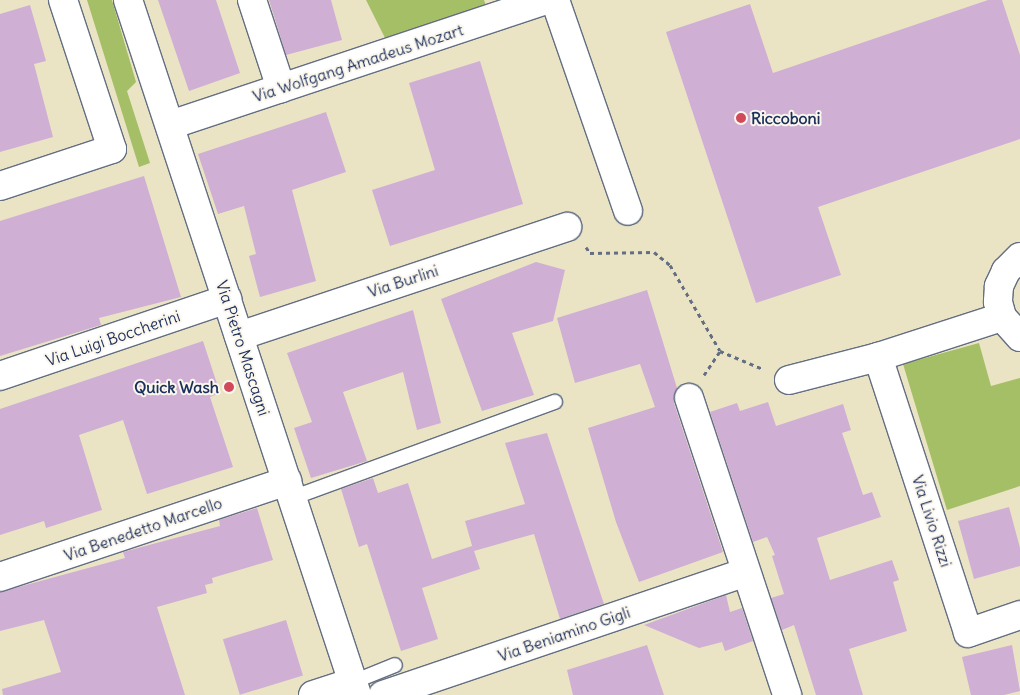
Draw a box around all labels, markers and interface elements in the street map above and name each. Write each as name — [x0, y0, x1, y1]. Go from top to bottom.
street label: Via Wolfgang Amadeus Mozart — [250, 20, 466, 106]
place label: Riccoboni — [751, 108, 820, 128]
marker: Riccoboni — [735, 112, 747, 124]
street label: Via Burlini — [365, 261, 441, 301]
street label: Via Pietro Mascagni — [212, 278, 274, 418]
street label: Via Luigi Boccherini — [43, 306, 183, 370]
place label: Quick Wash — [134, 377, 219, 397]
marker: Quick Wash — [223, 381, 235, 393]
street label: Via Livio Rizzi — [908, 473, 956, 569]
street label: Via Benedetto Marcello — [61, 493, 225, 565]
street label: Via Beniamino Gigli — [495, 602, 633, 666]

